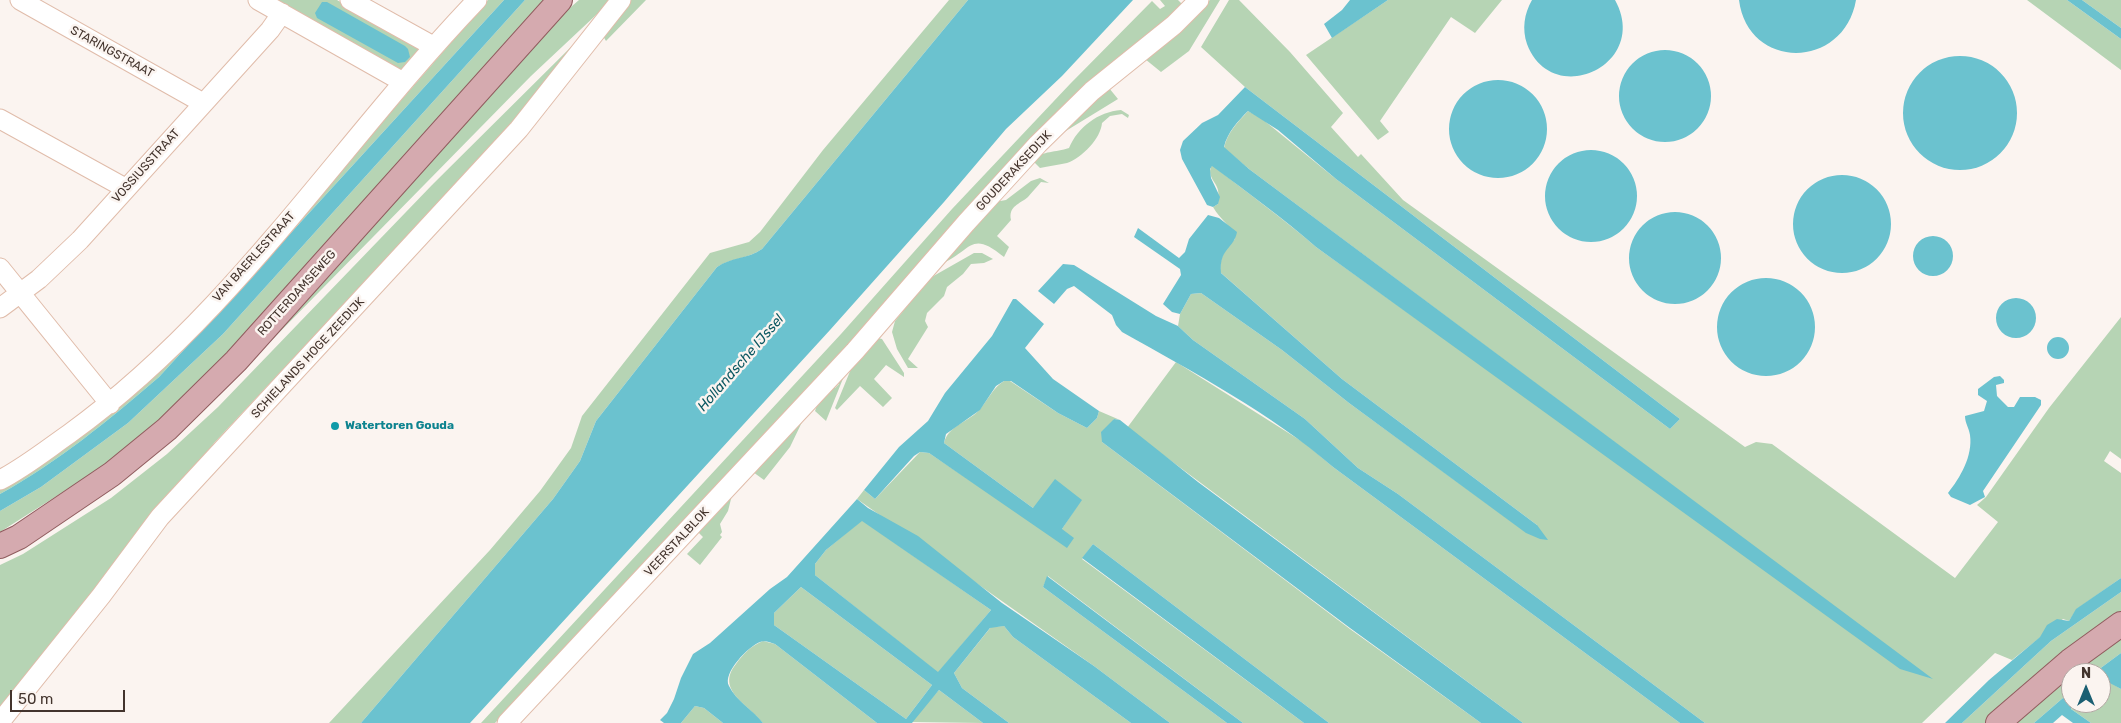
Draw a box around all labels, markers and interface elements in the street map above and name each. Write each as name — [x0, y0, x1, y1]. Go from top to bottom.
street label: STARINGSTRAAT — [68, 23, 156, 81]
street label: VOSSIUSSTRAAT — [109, 126, 183, 206]
street label: GOUDERAKSEDIJK — [973, 128, 1055, 214]
street label: VAN BAERLESTRAAT — [210, 209, 298, 305]
street label: ROTTERDAMSEWEG — [255, 247, 339, 339]
street label: SCHIELANDS HOGE ZEEDIJK — [248, 295, 368, 421]
water label: Hollandsche IJssel — [694, 311, 788, 415]
place label: Watertoren Gouda — [345, 419, 454, 433]
marker: Watertoren Gouda — [329, 420, 341, 432]
street label: VEERSTALBLOK — [642, 505, 712, 579]
north arrow — [2061, 663, 2111, 713]
text: N — [2081, 665, 2091, 682]
scale bar — [12, 680, 128, 712]
text: 50 m — [18, 690, 53, 708]

